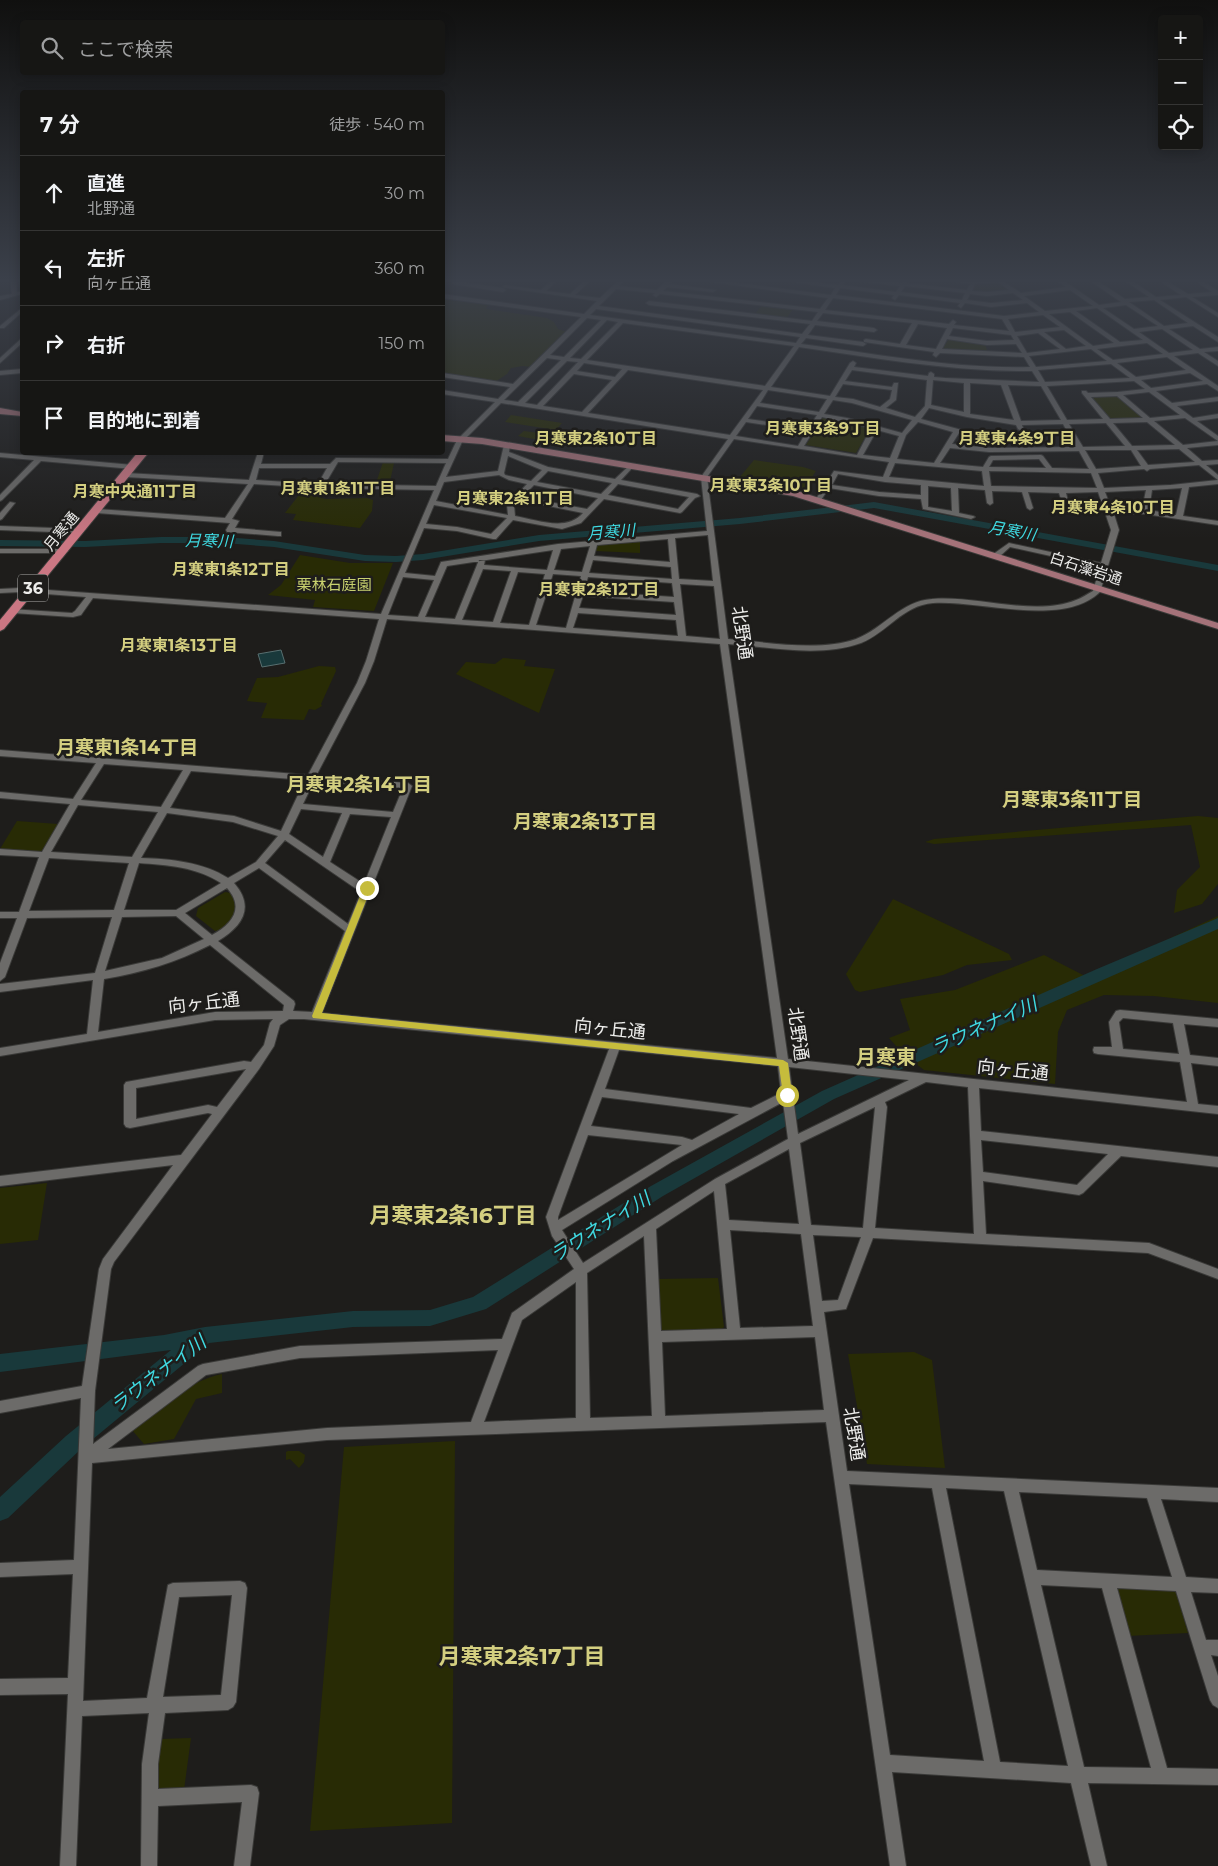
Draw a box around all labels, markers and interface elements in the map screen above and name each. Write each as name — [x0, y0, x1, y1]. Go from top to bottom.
map controls — [1158, 15, 1203, 150]
button: + — [1158, 15, 1203, 60]
search box — [20, 20, 445, 75]
icon: search — [38, 34, 66, 62]
text: ここで検索 — [78, 38, 173, 61]
button: − — [1158, 60, 1203, 105]
button: locate — [1158, 105, 1203, 150]
text: 7 分 — [40, 112, 80, 137]
text: 徒歩 · 540 m — [329, 115, 425, 134]
text: 直進 — [87, 172, 125, 195]
icon: ahead — [40, 179, 68, 207]
text: 30 m — [384, 184, 425, 203]
text: 北野通 — [87, 199, 135, 218]
text: 左折 — [87, 247, 125, 270]
icon: left — [40, 254, 68, 282]
text: 360 m — [374, 259, 425, 278]
text: 向ヶ丘通 — [87, 274, 151, 293]
icon: right — [40, 329, 68, 357]
text: 右折 — [87, 334, 125, 357]
text: 150 m — [378, 334, 425, 353]
icon: arrive — [40, 404, 68, 432]
text: 目的地に到着 — [87, 409, 201, 432]
district label: 月寒東3条9丁目 — [765, 419, 881, 438]
district label: 月寒東2条10丁目 — [535, 429, 657, 448]
district label: 月寒東4条9丁目 — [958, 429, 1076, 448]
district label: 月寒東3条10丁目 — [710, 476, 832, 495]
district label: 月寒東1条11丁目 — [281, 479, 395, 498]
district label: 月寒中央通11丁目 — [73, 482, 197, 501]
district label: 月寒東2条11丁目 — [456, 489, 574, 508]
district label: 月寒東4条10丁目 — [1051, 498, 1175, 517]
street label: 月寒通 — [39, 508, 83, 554]
water label: 月寒川 — [987, 517, 1039, 545]
water label: 月寒川 — [586, 520, 638, 544]
water label: 月寒川 — [185, 531, 235, 551]
street label: 白石藻岩通 — [1047, 547, 1125, 589]
district label: 月寒東1条12丁目 — [172, 560, 290, 579]
road number: 36 — [18, 574, 48, 602]
park label: 栗林石庭園 — [296, 575, 372, 594]
district label: 月寒東2条12丁目 — [538, 580, 660, 599]
street label: 北野通 — [727, 605, 757, 661]
district label: 月寒東1条13丁目 — [120, 636, 238, 655]
district label: 月寒東1条14丁目 — [56, 736, 198, 759]
district label: 月寒東2条14丁目 — [286, 773, 432, 796]
district label: 月寒東3条11丁目 — [1002, 788, 1142, 811]
district label: 月寒東2条13丁目 — [513, 810, 657, 833]
route end — [356, 877, 379, 900]
street label: 向ヶ丘通 — [167, 988, 241, 1018]
water label: ラウネナイ川 — [927, 991, 1043, 1060]
street label: 北野通 — [783, 1006, 813, 1062]
street label: 向ヶ丘通 — [573, 1014, 647, 1044]
district label: 月寒東 — [856, 1045, 916, 1069]
street label: 向ヶ丘通 — [976, 1055, 1050, 1085]
route start — [776, 1084, 799, 1107]
water label: ラウネナイ川 — [546, 1186, 656, 1267]
district label: 月寒東2条16丁目 — [369, 1202, 537, 1229]
water label: ラウネナイ川 — [106, 1329, 212, 1417]
street label: 北野通 — [839, 1406, 869, 1462]
district label: 月寒東2条17丁目 — [438, 1643, 606, 1670]

